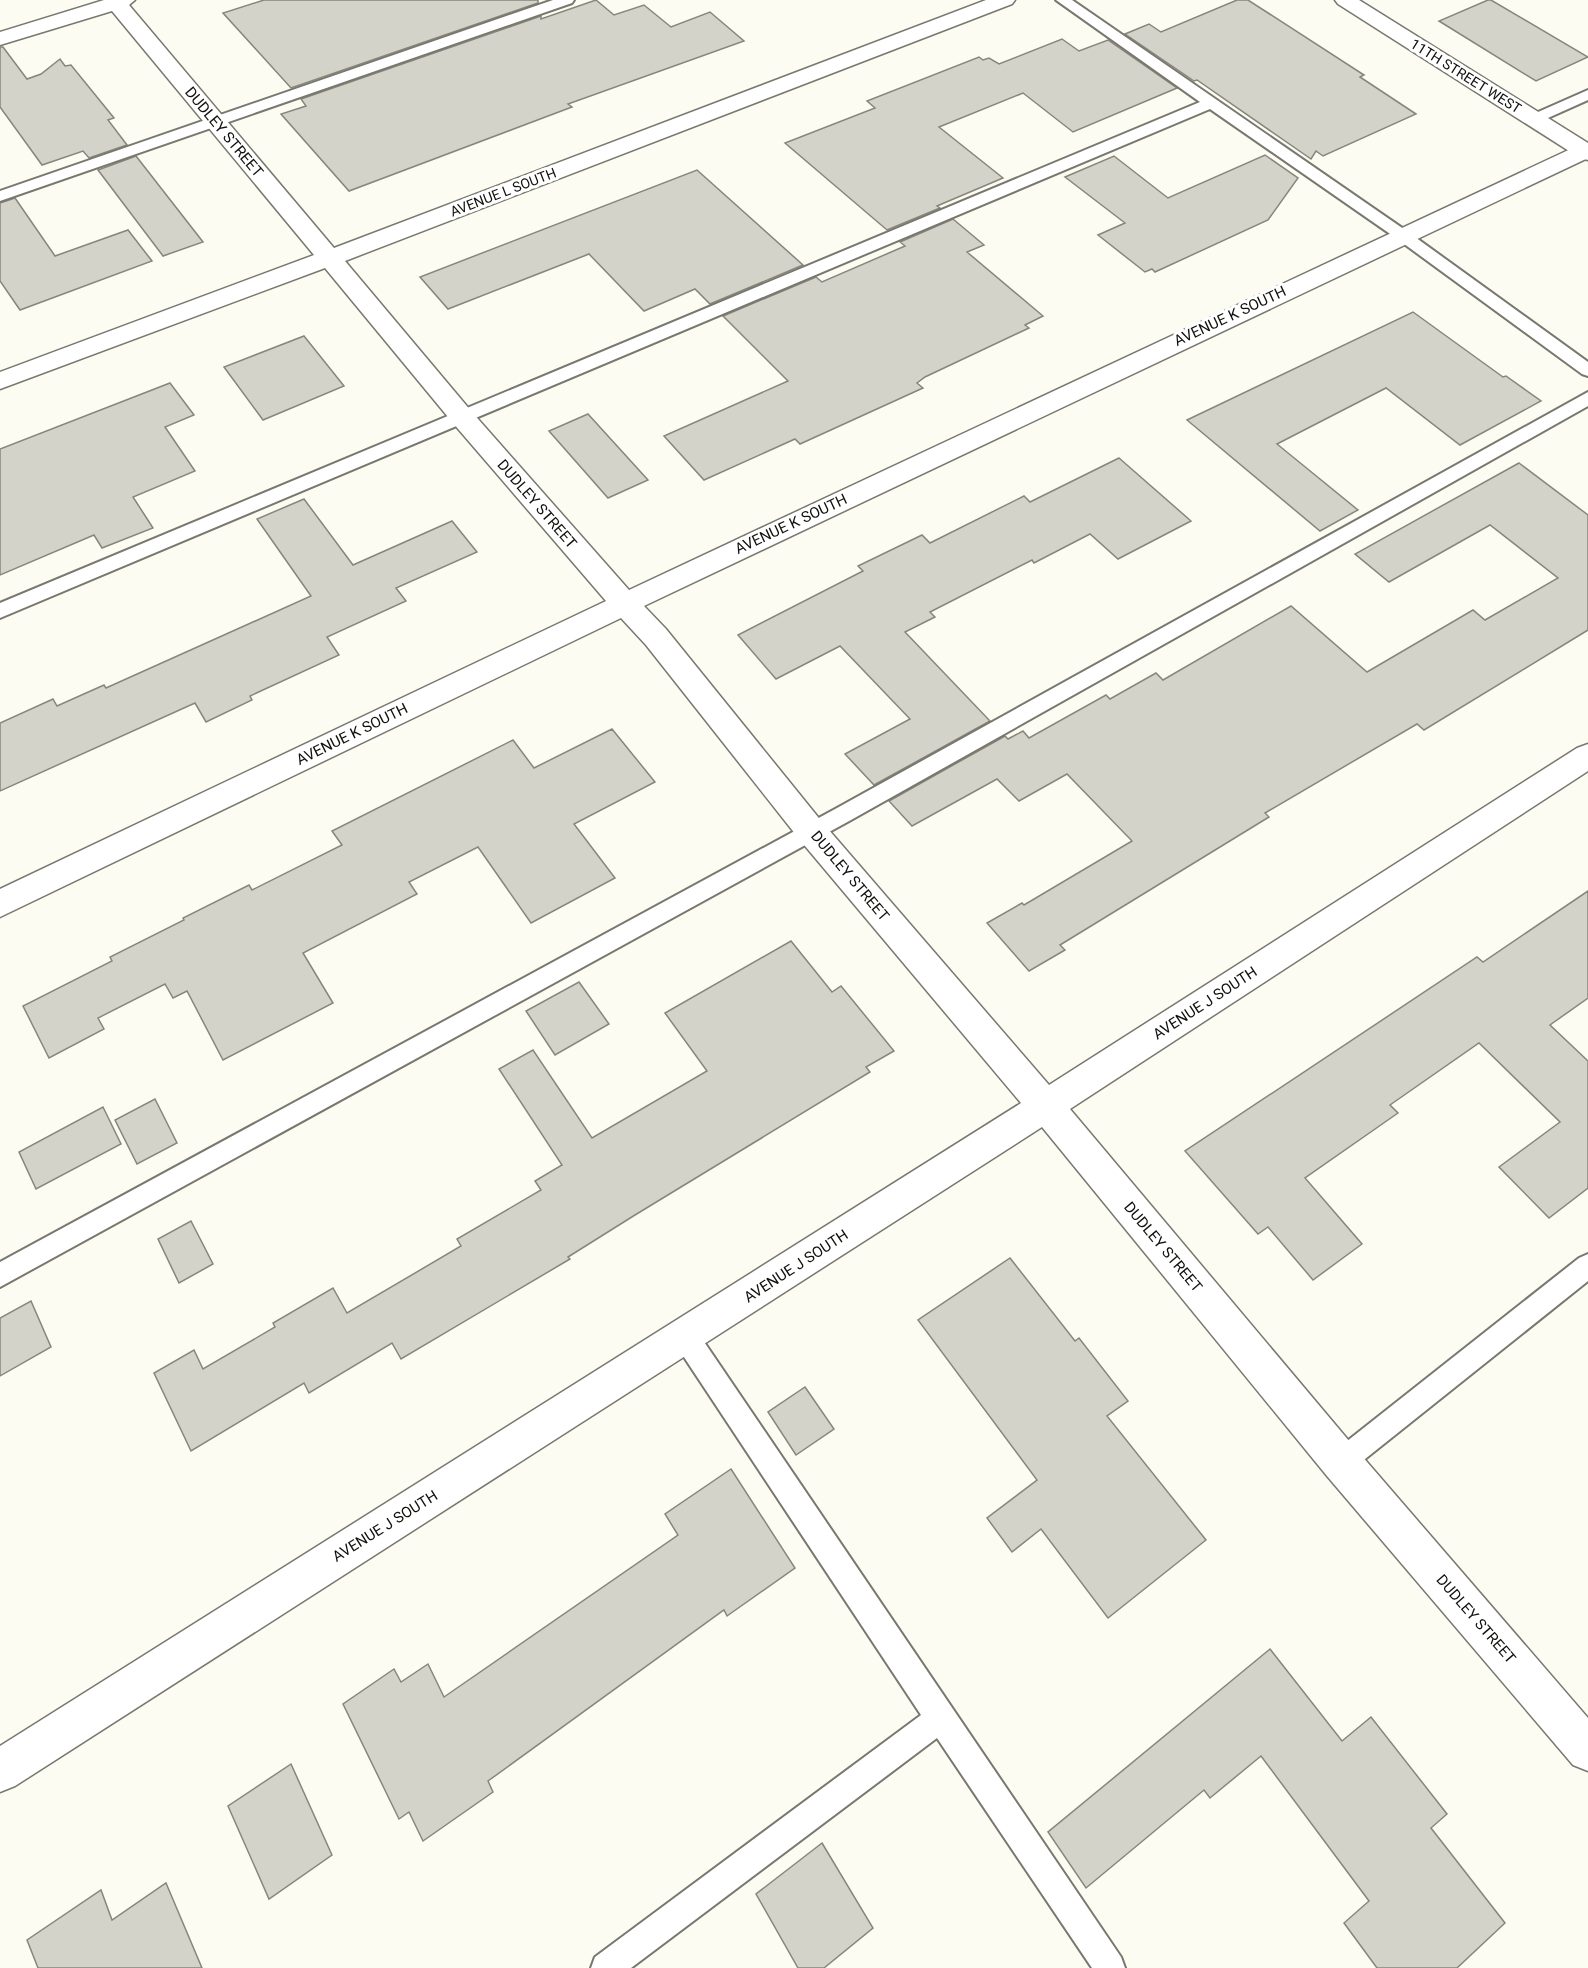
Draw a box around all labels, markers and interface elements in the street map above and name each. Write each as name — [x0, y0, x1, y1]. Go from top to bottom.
street label: 11TH STREET WEST — [1408, 35, 1525, 117]
street label: DUDLEY STREET — [181, 83, 267, 181]
street label: AVENUE L SOUTH — [448, 164, 558, 220]
street label: AVENUE K SOUTH — [1171, 282, 1289, 350]
street label: DUDLEY STREET — [493, 456, 581, 552]
street label: AVENUE K SOUTH — [732, 490, 850, 558]
street label: AVENUE K SOUTH — [293, 699, 411, 769]
street label: DUDLEY STREET — [807, 827, 893, 925]
street label: AVENUE J SOUTH — [1150, 963, 1260, 1043]
street label: DUDLEY STREET — [1120, 1198, 1206, 1296]
street label: AVENUE J SOUTH — [741, 1226, 851, 1306]
street label: AVENUE J SOUTH — [329, 1486, 441, 1566]
street label: DUDLEY STREET — [1432, 1571, 1520, 1667]

